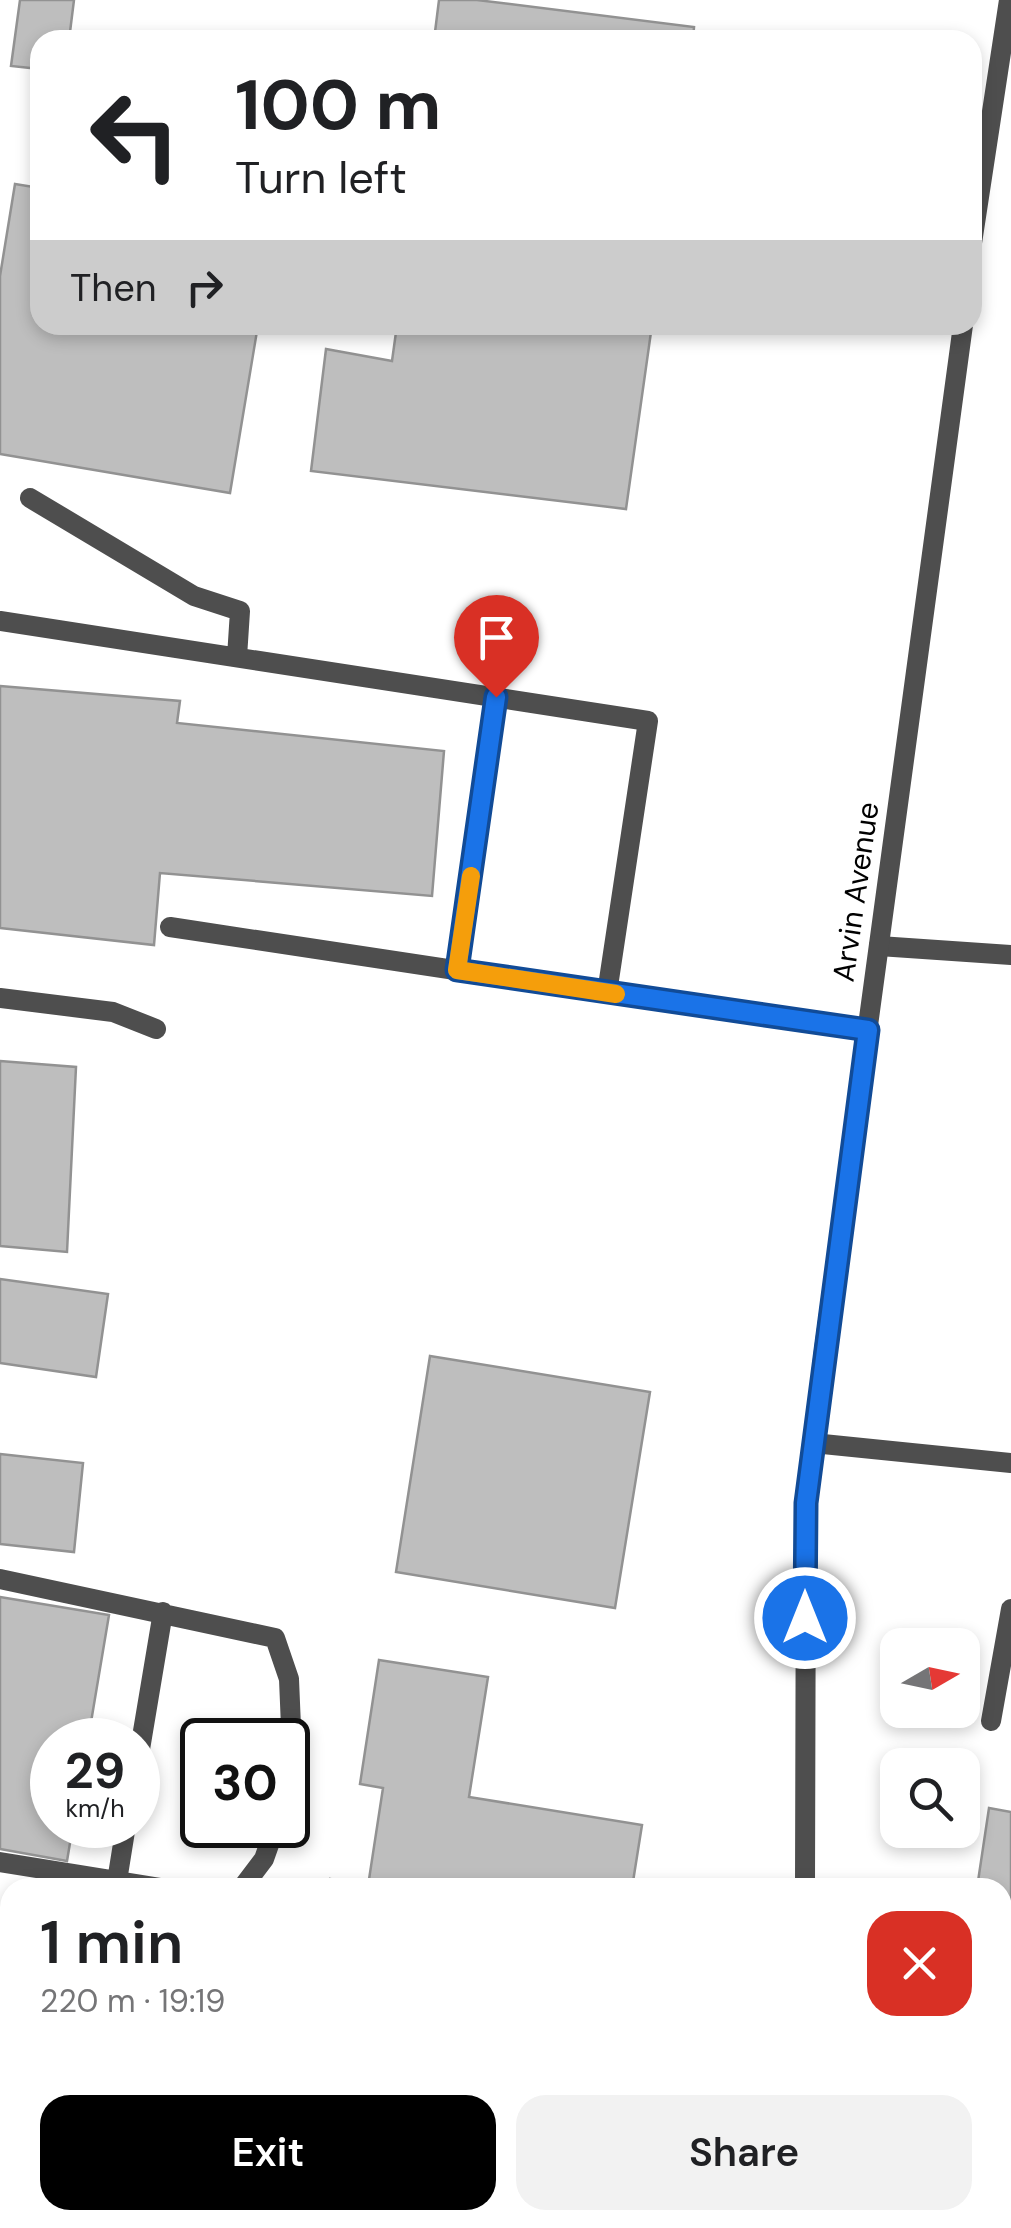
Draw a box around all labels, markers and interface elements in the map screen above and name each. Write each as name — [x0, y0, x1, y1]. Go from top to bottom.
text: 100 m — [235, 60, 441, 151]
icon: left — [70, 70, 200, 200]
text: Turn left — [235, 148, 407, 207]
icon: right — [177, 260, 232, 315]
text: Then — [70, 263, 157, 313]
pin — [454, 595, 539, 698]
icon: arrive — [469, 610, 524, 665]
street label: Arvin Avenue — [824, 800, 887, 984]
position arrow — [753, 1566, 857, 1670]
north arrow — [880, 1628, 980, 1728]
map controls — [880, 1628, 980, 1848]
speed limit sign: 30 — [180, 1718, 310, 1848]
text: 29 — [65, 1738, 125, 1804]
button: search — [880, 1748, 980, 1848]
text: km/h — [65, 1792, 125, 1825]
text: 1 min — [40, 1903, 183, 1982]
button: close — [867, 1911, 972, 2016]
text: 220 m · 19:19 — [40, 1980, 225, 2022]
button: Exit — [40, 2095, 496, 2210]
button: Share — [516, 2095, 972, 2210]

